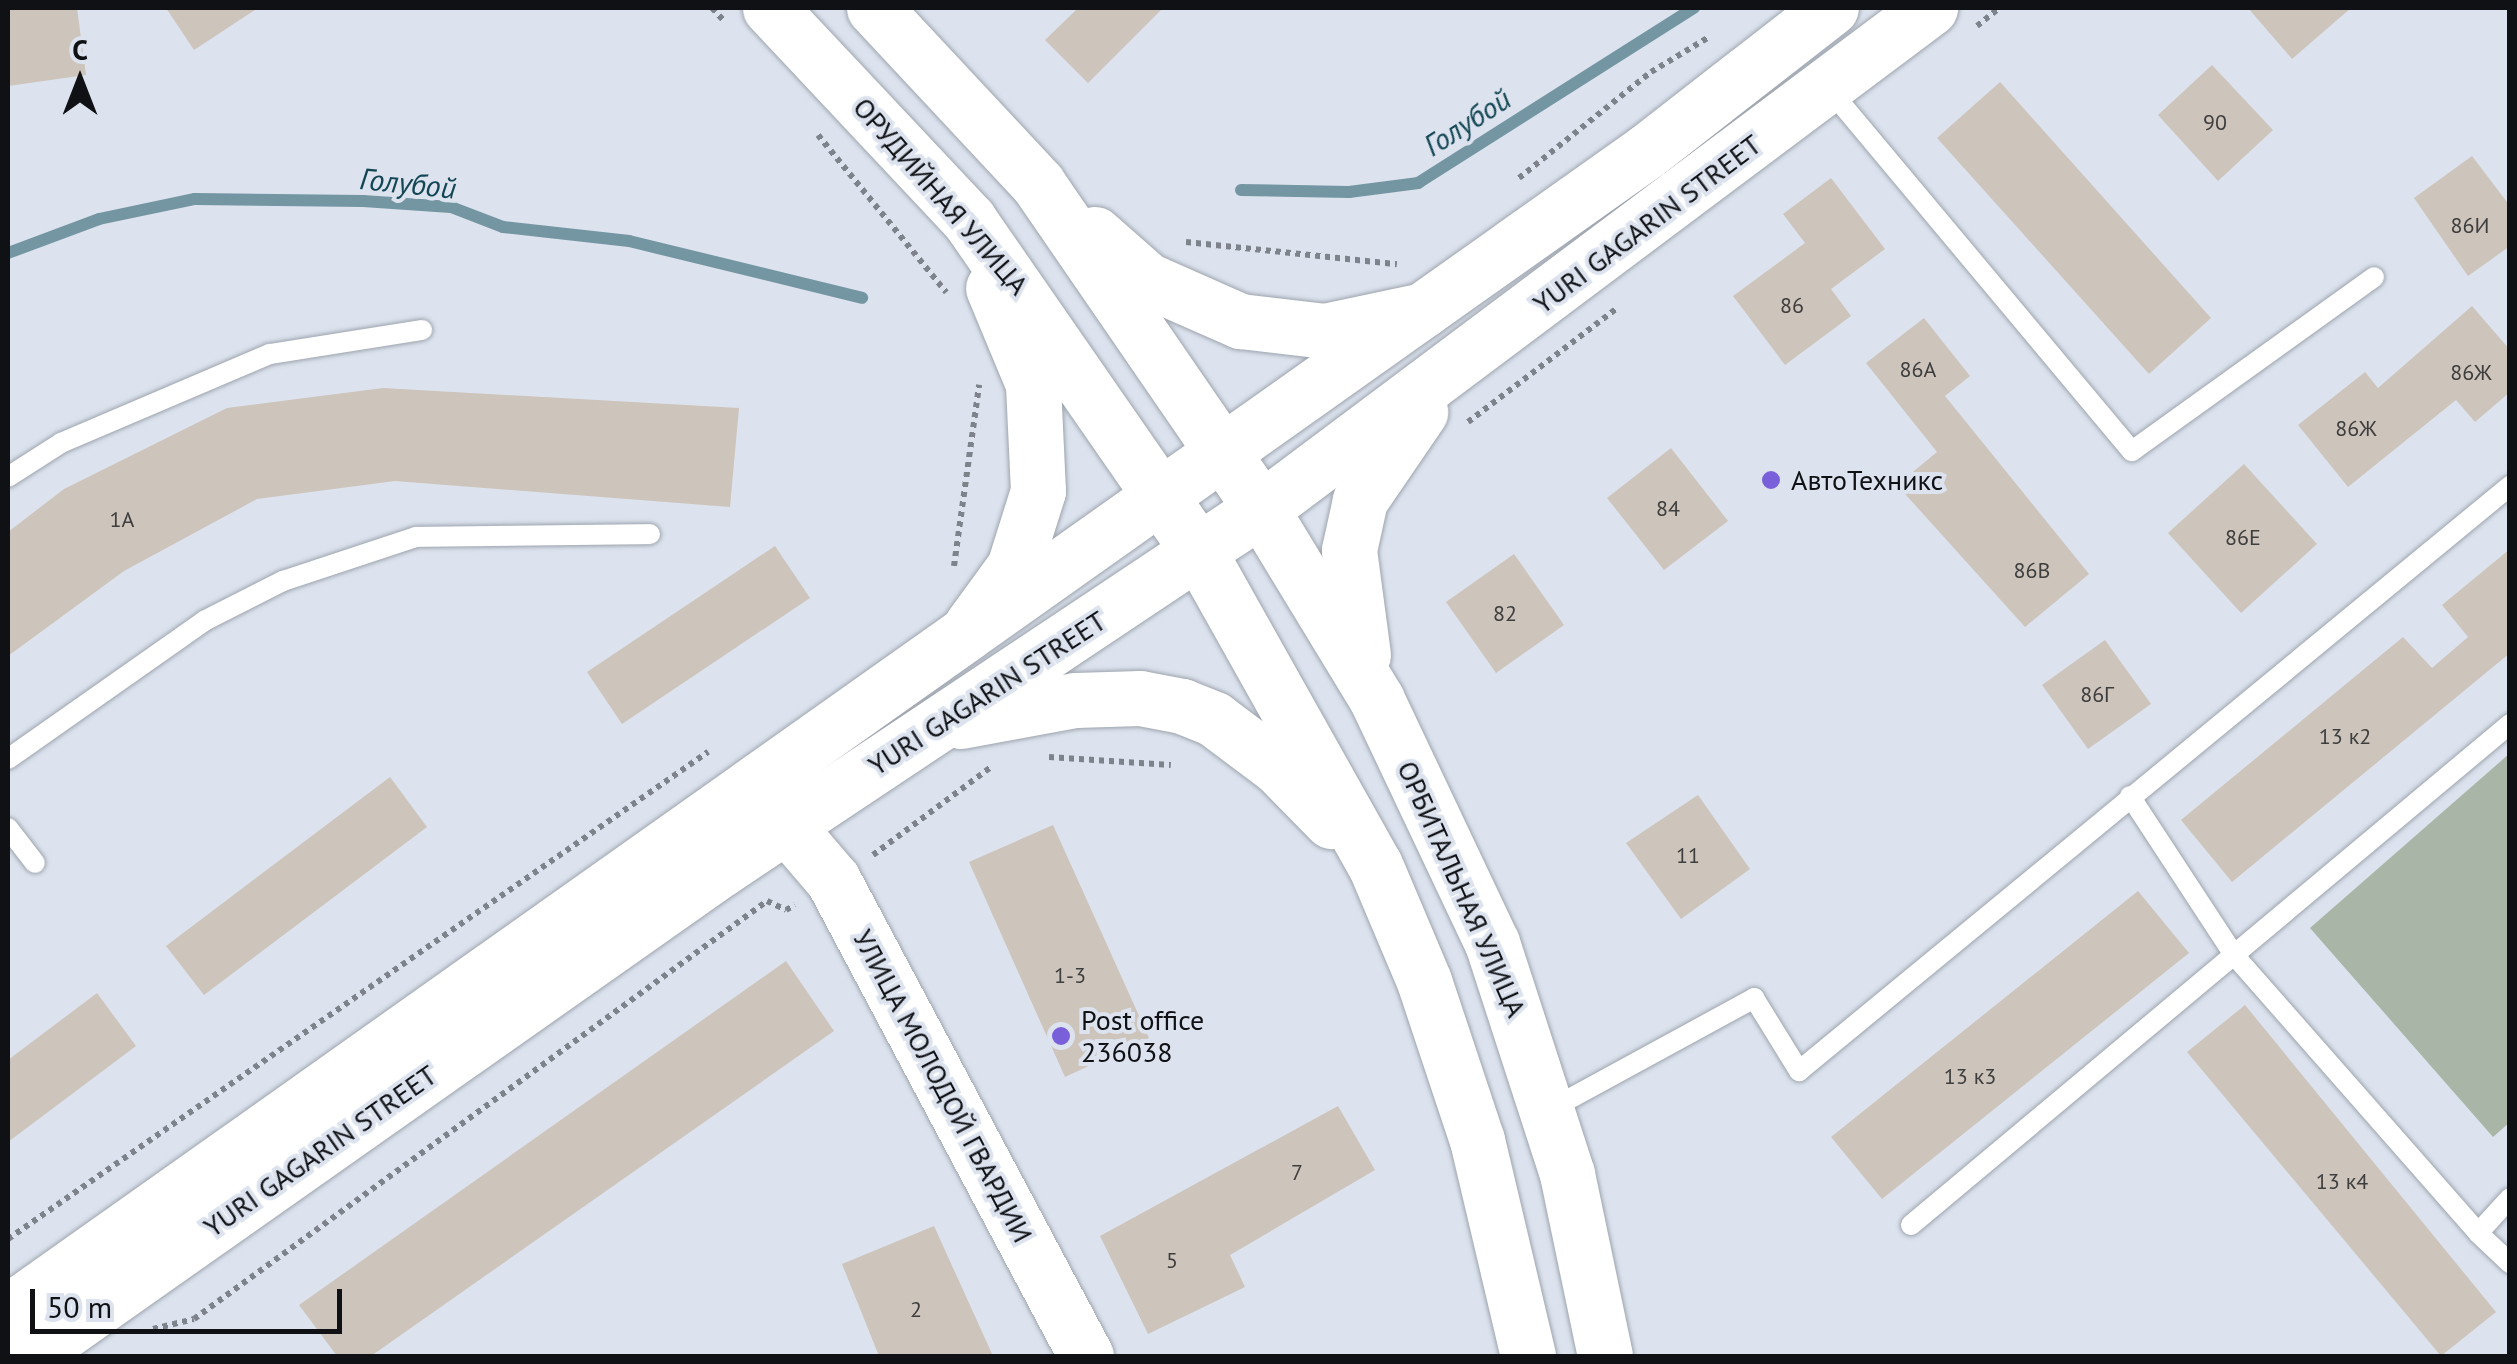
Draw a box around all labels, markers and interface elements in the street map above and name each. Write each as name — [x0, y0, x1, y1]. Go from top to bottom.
north arrow — [30, 30, 130, 130]
text: С — [72, 31, 88, 68]
water label: Голубой — [1417, 81, 1517, 163]
street label: ОРУДИЙНАЯ УЛИЦА — [846, 90, 1036, 302]
house number: 90 — [2203, 110, 2227, 136]
street label: YURI GAGARIN STREET — [1527, 127, 1767, 321]
water label: Голубой — [358, 160, 458, 206]
house number: 86И — [2451, 213, 2489, 239]
house number: 86 — [1780, 293, 1804, 319]
house number: 86А — [1900, 357, 1936, 383]
house number: 86Ж — [2450, 360, 2492, 386]
house number: 86Ж — [2335, 416, 2377, 442]
place label: АвтоТехникс — [1791, 463, 1943, 497]
marker: АвтоТехникс — [1760, 469, 1782, 491]
house number: 84 — [1656, 496, 1680, 522]
house number: 1А — [110, 507, 134, 533]
house number: 86Е — [2225, 525, 2261, 551]
house number: 86В — [2014, 558, 2050, 584]
house number: 82 — [1493, 601, 1517, 627]
street label: YURI GAGARIN STREET — [862, 604, 1112, 782]
house number: 86Г — [2080, 682, 2114, 708]
house number: 13 к2 — [2319, 724, 2371, 750]
street label: ОРБИТАЛЬНАЯ УЛИЦА — [1390, 755, 1534, 1023]
house number: 11 — [1676, 843, 1700, 869]
street label: УЛИЦА МОЛОДОЙ ГВАРДИИ — [846, 923, 1040, 1249]
house number: 1-3 — [1054, 963, 1086, 989]
place label: Post office 236038 — [1081, 1003, 1204, 1069]
marker: Post office 236038 — [1050, 1025, 1072, 1047]
street label: YURI GAGARIN STREET — [197, 1058, 443, 1244]
house number: 13 к3 — [1944, 1064, 1996, 1090]
house number: 7 — [1291, 1160, 1303, 1186]
house number: 13 к4 — [2316, 1169, 2368, 1195]
house number: 5 — [1166, 1248, 1178, 1274]
scale bar — [35, 1269, 348, 1331]
text: 50 m — [47, 1287, 112, 1326]
house number: 2 — [910, 1297, 922, 1323]

